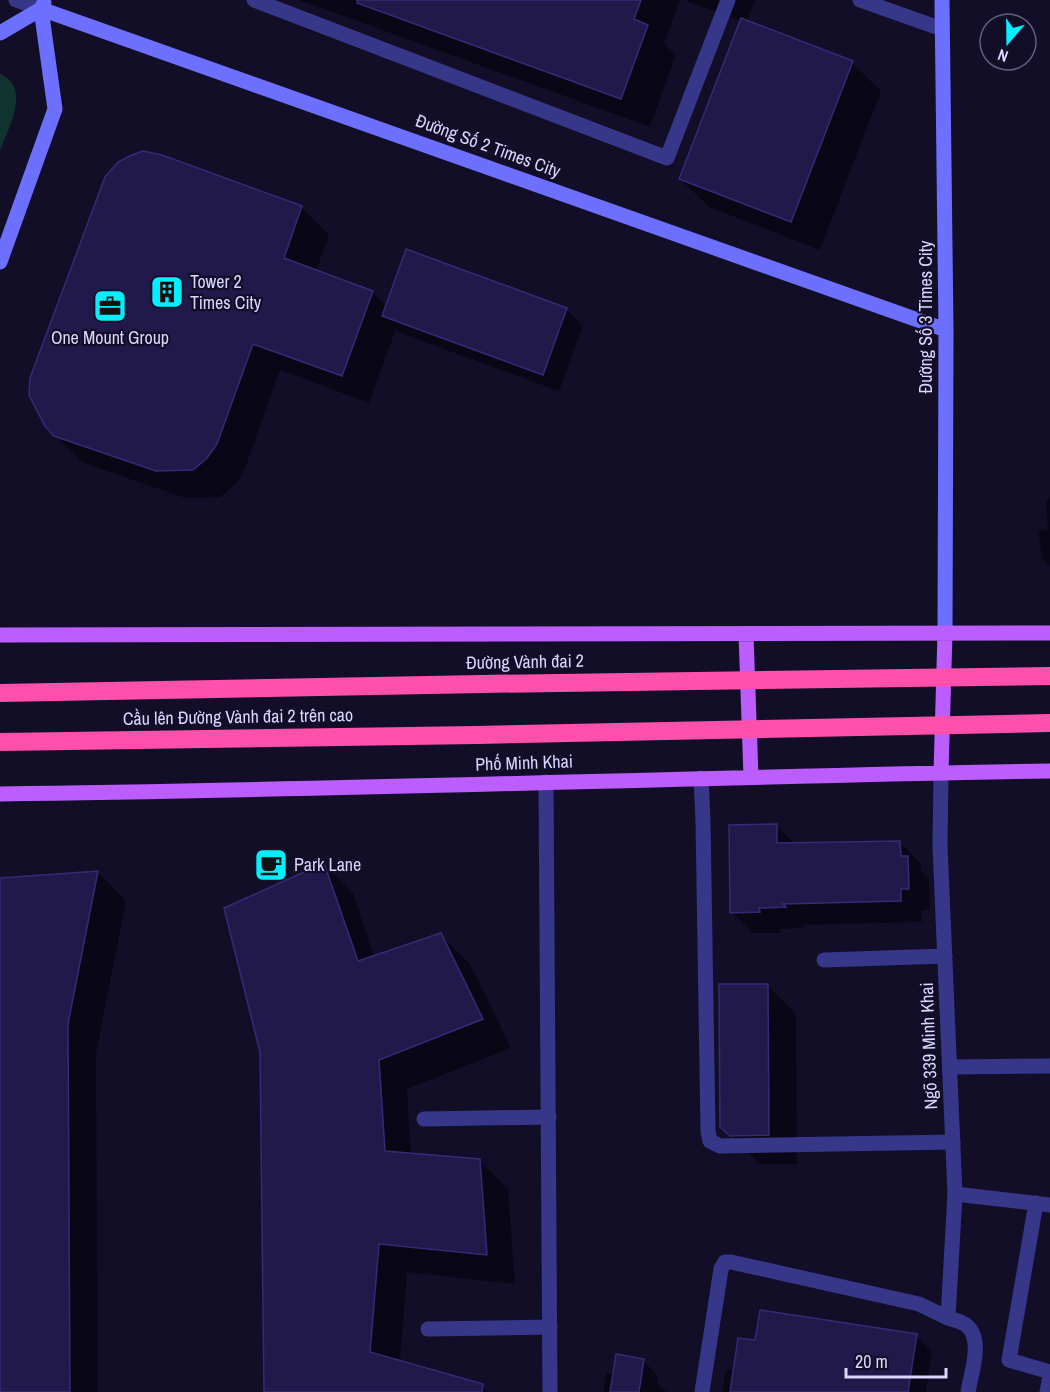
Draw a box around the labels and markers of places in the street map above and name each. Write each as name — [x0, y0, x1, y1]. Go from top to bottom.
place label: Tower 2 Times City — [190, 269, 262, 315]
building icon: Tower 2 Times City — [149, 274, 185, 310]
office icon: One Mount Group — [92, 288, 128, 324]
place label: One Mount Group — [51, 325, 169, 350]
cafe icon: Park Lane — [253, 847, 289, 883]
place label: Park Lane — [294, 852, 361, 877]

